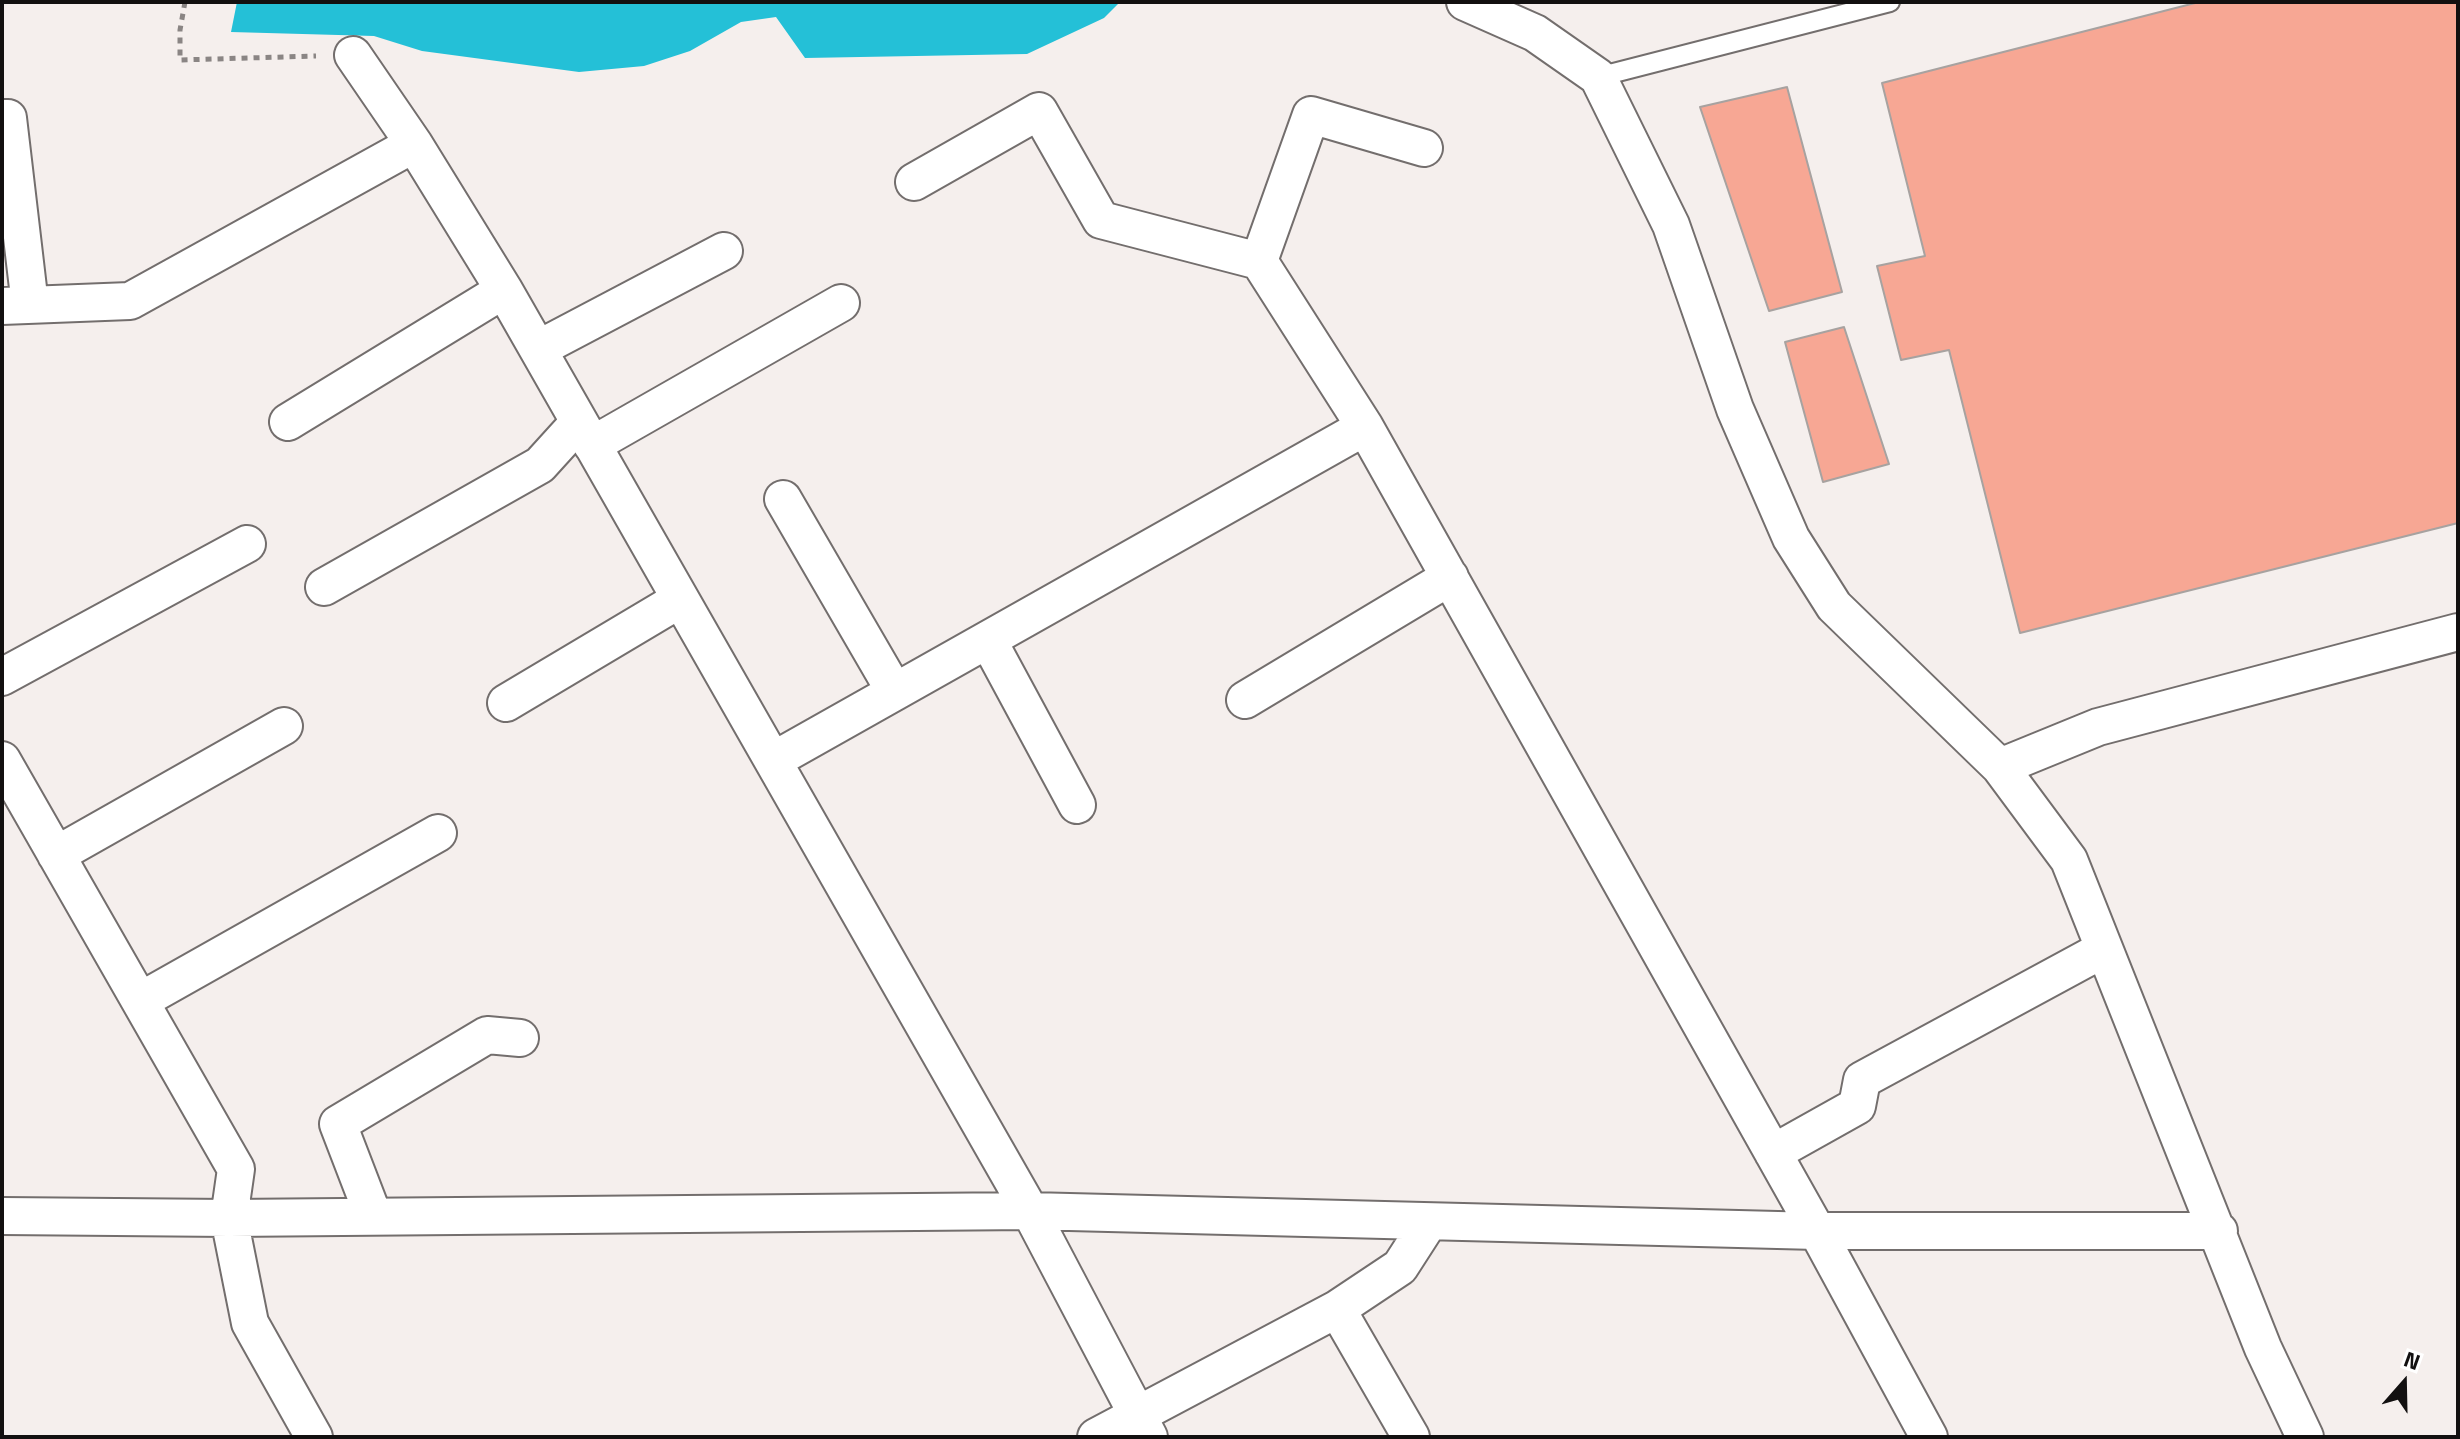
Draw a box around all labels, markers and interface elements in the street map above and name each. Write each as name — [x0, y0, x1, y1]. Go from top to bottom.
text: N — [2399, 1342, 2425, 1379]
north arrow — [2364, 1343, 2444, 1423]

